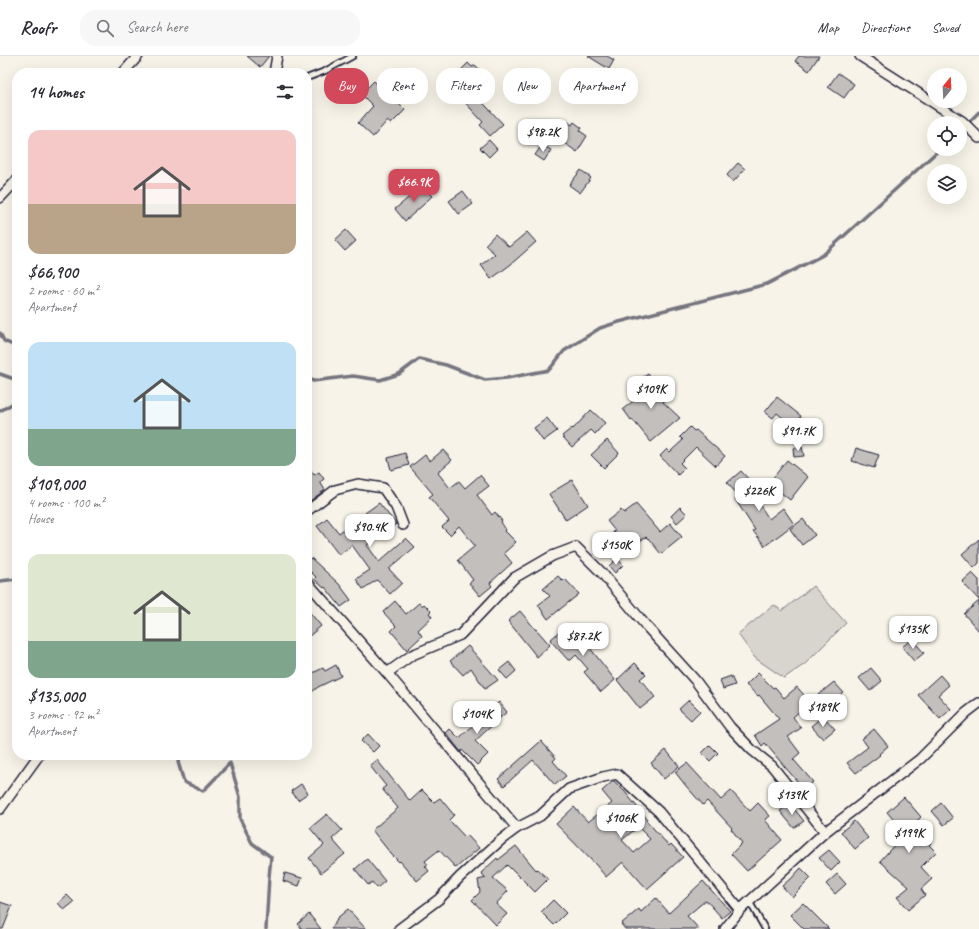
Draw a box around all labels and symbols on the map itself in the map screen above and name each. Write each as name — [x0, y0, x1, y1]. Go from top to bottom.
north arrow — [927, 68, 967, 108]
pin: $98.2K — [510, 119, 576, 153]
pin: $66.9K — [381, 169, 447, 203]
pin: $109K — [623, 376, 679, 410]
pin: $91.7K — [765, 418, 831, 452]
pin: $226K — [731, 478, 787, 512]
pin: $90.4K — [337, 514, 403, 548]
pin: $150K — [588, 532, 644, 566]
pin: $135K — [885, 616, 941, 650]
pin: $87.2K — [550, 623, 616, 657]
pin: $189K — [795, 694, 851, 728]
pin: $104K — [449, 701, 505, 735]
pin: $139K — [764, 782, 820, 816]
pin: $106K — [593, 805, 649, 839]
pin: $199K — [881, 820, 937, 854]

